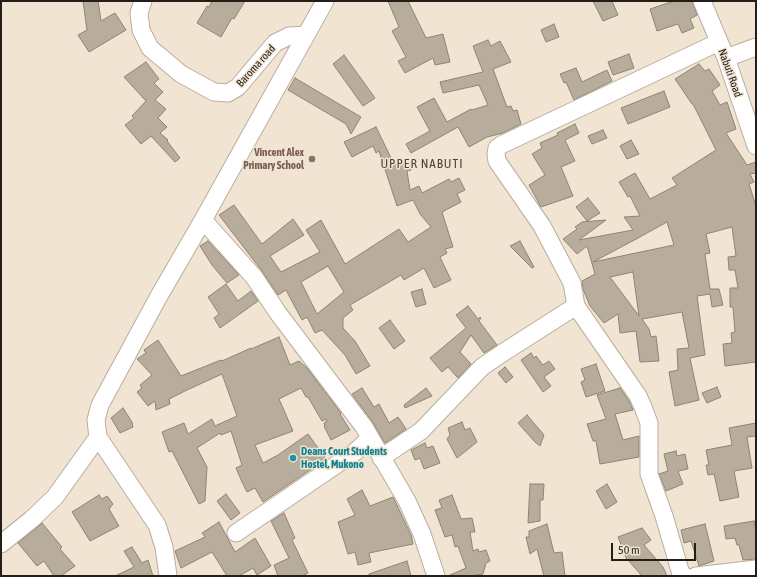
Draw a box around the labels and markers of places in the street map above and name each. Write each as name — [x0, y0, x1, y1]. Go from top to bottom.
place label: Vincent Alex Primary School — [243, 146, 304, 172]
marker: Vincent Alex Primary School — [307, 154, 317, 164]
place label: Deans Court Students Hostel, Mukono — [301, 445, 387, 471]
marker: Deans Court Students Hostel, Mukono — [288, 453, 298, 463]

